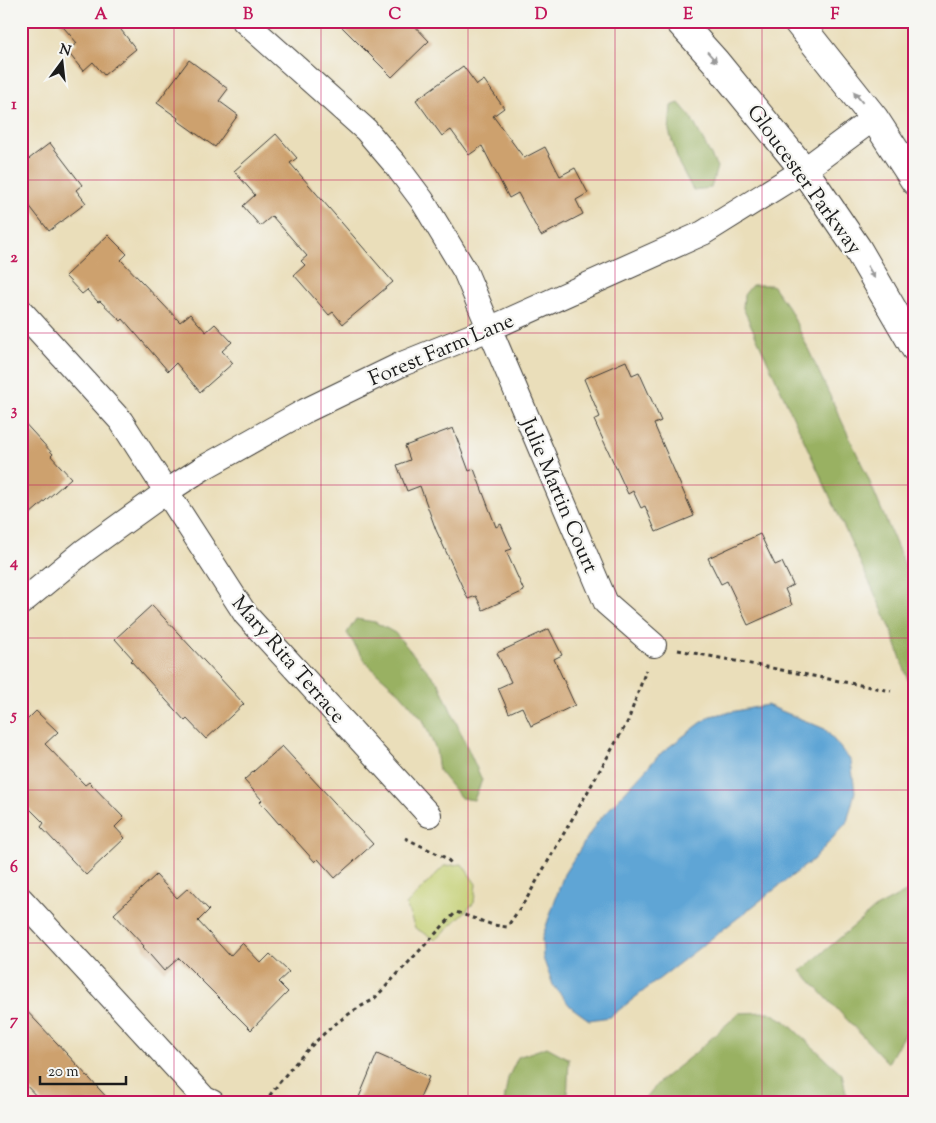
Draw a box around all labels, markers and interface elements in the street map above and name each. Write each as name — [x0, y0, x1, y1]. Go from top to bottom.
text: A — [95, 4, 108, 27]
text: B — [243, 4, 253, 27]
text: C — [389, 4, 402, 27]
text: D — [535, 4, 548, 27]
text: E — [683, 4, 693, 27]
text: F — [831, 4, 840, 27]
north arrow — [38, 38, 88, 88]
text: N — [57, 40, 73, 62]
one-way arrow — [706, 51, 718, 63]
one-way arrow — [852, 91, 863, 104]
text: 1 — [11, 94, 17, 117]
street label: Gloucester Parkway — [739, 99, 868, 262]
text: 2 — [10, 247, 18, 270]
one-way arrow — [867, 264, 875, 279]
street label: Forest Farm Lane — [365, 307, 519, 395]
text: 3 — [11, 400, 18, 423]
street label: Julie Martin Court — [512, 413, 604, 578]
text: 4 — [9, 552, 18, 575]
street label: Mary Rita Terrace — [223, 590, 352, 731]
text: 5 — [9, 705, 17, 728]
text: 6 — [10, 857, 18, 880]
text: 7 — [10, 1010, 19, 1033]
scale bar — [40, 1053, 126, 1085]
text: 20 m — [48, 1062, 79, 1083]

